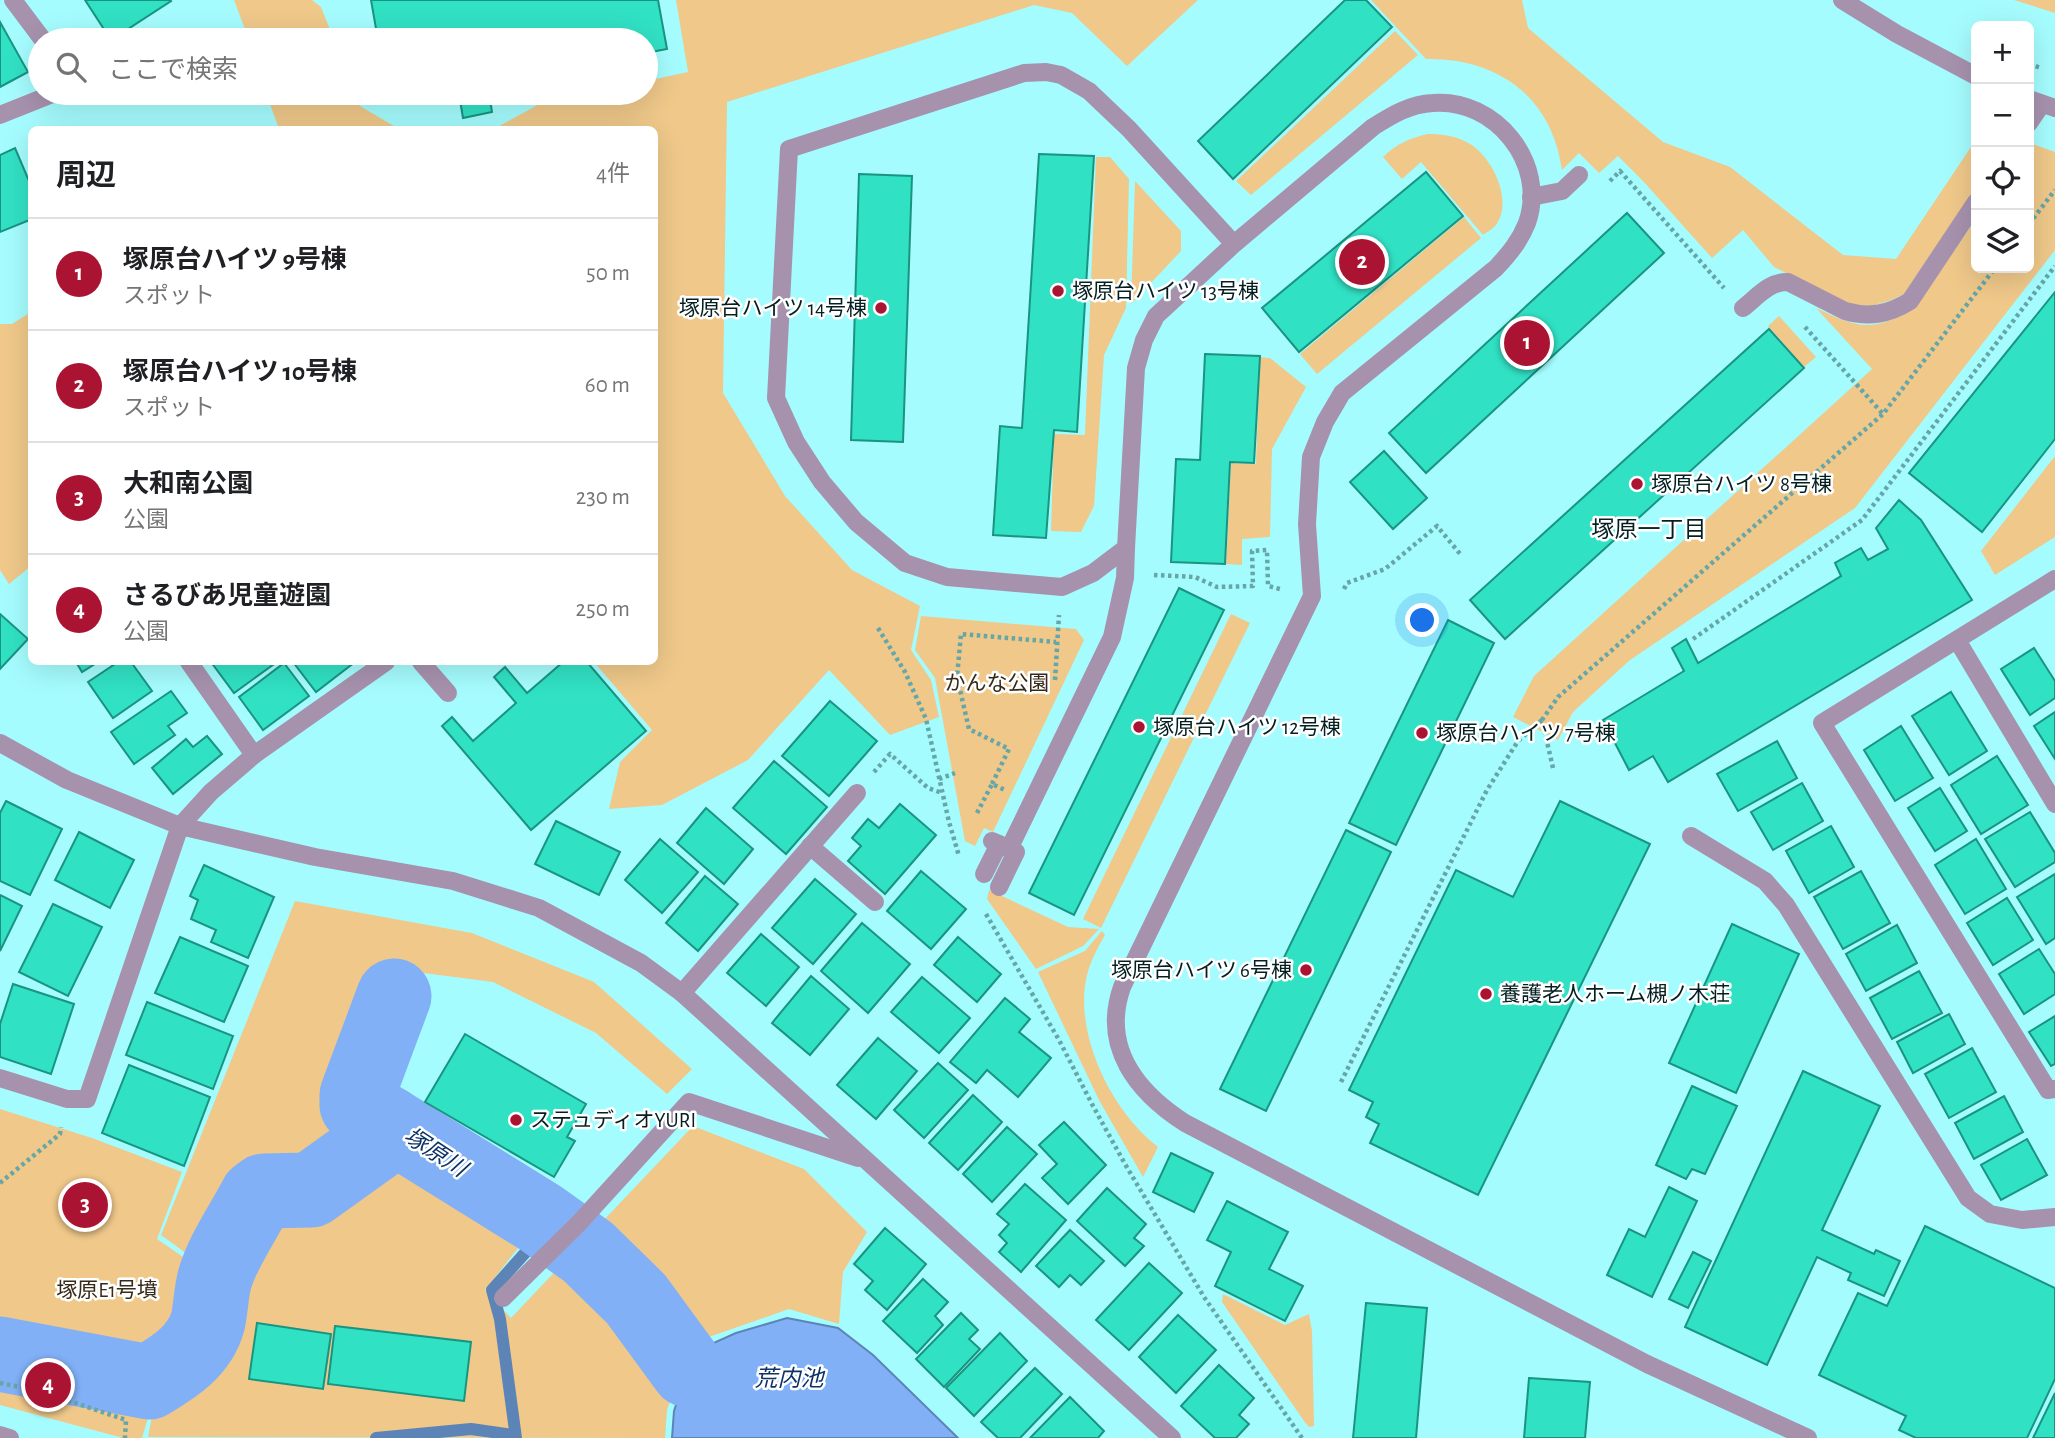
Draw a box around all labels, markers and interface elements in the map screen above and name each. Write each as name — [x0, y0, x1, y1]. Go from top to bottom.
map controls — [1971, 21, 2034, 273]
button: + — [1971, 21, 2034, 84]
search box — [28, 28, 658, 105]
icon: search — [52, 48, 90, 86]
text: ここで検索 — [108, 57, 238, 83]
button: − — [1971, 84, 2034, 147]
button: locate — [1971, 147, 2034, 210]
text: 周辺 — [56, 161, 116, 191]
text: 4件 — [596, 163, 630, 186]
button: layers — [1971, 210, 2034, 273]
pin: 2 — [1339, 236, 1385, 288]
text: 塚原台ハイツ 9号棟 — [123, 247, 347, 273]
text: 1 — [75, 262, 83, 285]
text: 50 m — [586, 262, 630, 285]
place label: 塚原台ハイツ 13号棟 — [1072, 280, 1259, 302]
marker: 塚原台ハイツ 13号棟 — [1050, 283, 1066, 299]
text: スポット — [123, 285, 215, 308]
place label: 塚原台ハイツ 14号棟 — [679, 297, 867, 319]
marker: 塚原台ハイツ 14号棟 — [873, 300, 889, 316]
pin: 1 — [1504, 317, 1550, 369]
text: 塚原台ハイツ 10号棟 — [123, 359, 357, 385]
text: 2 — [74, 374, 84, 397]
text: 60 m — [585, 374, 630, 397]
text: スポット — [123, 397, 215, 420]
text: 大和南公園 — [123, 471, 253, 497]
place label: 塚原台ハイツ 8号棟 — [1651, 473, 1832, 495]
marker: 塚原台ハイツ 8号棟 — [1629, 476, 1645, 492]
text: 3 — [74, 486, 84, 509]
text: 230 m — [576, 486, 630, 509]
text: 公園 — [123, 509, 169, 532]
district label: 塚原一丁目 — [1592, 518, 1707, 542]
text: さるびあ児童遊園 — [123, 583, 331, 609]
text: 4 — [73, 598, 85, 621]
text: 250 m — [576, 598, 630, 621]
your location — [1405, 603, 1439, 637]
text: 公園 — [123, 621, 169, 644]
park label: かんな公園 — [945, 673, 1050, 694]
place label: 塚原台ハイツ 12号棟 — [1153, 716, 1341, 738]
marker: 塚原台ハイツ 12号棟 — [1131, 719, 1147, 735]
place label: 塚原台ハイツ 7号棟 — [1436, 722, 1616, 744]
marker: 塚原台ハイツ 7号棟 — [1414, 725, 1430, 741]
place label: 塚原台ハイツ 6号棟 — [1111, 959, 1292, 981]
marker: 塚原台ハイツ 6号棟 — [1298, 962, 1314, 978]
place label: 養護老人ホーム槻ノ木荘 — [1500, 983, 1730, 1005]
marker: 養護老人ホーム槻ノ木荘 — [1478, 986, 1494, 1002]
place label: ステュディオYURI — [530, 1109, 696, 1131]
marker: ステュディオYURI — [508, 1112, 524, 1128]
water label: 塚原川 — [400, 1123, 474, 1183]
pin: 3 — [62, 1179, 108, 1231]
park label: 塚原E1号墳 — [56, 1279, 158, 1301]
pin: 4 — [25, 1359, 71, 1411]
water label: 荒内池 — [755, 1366, 826, 1391]

